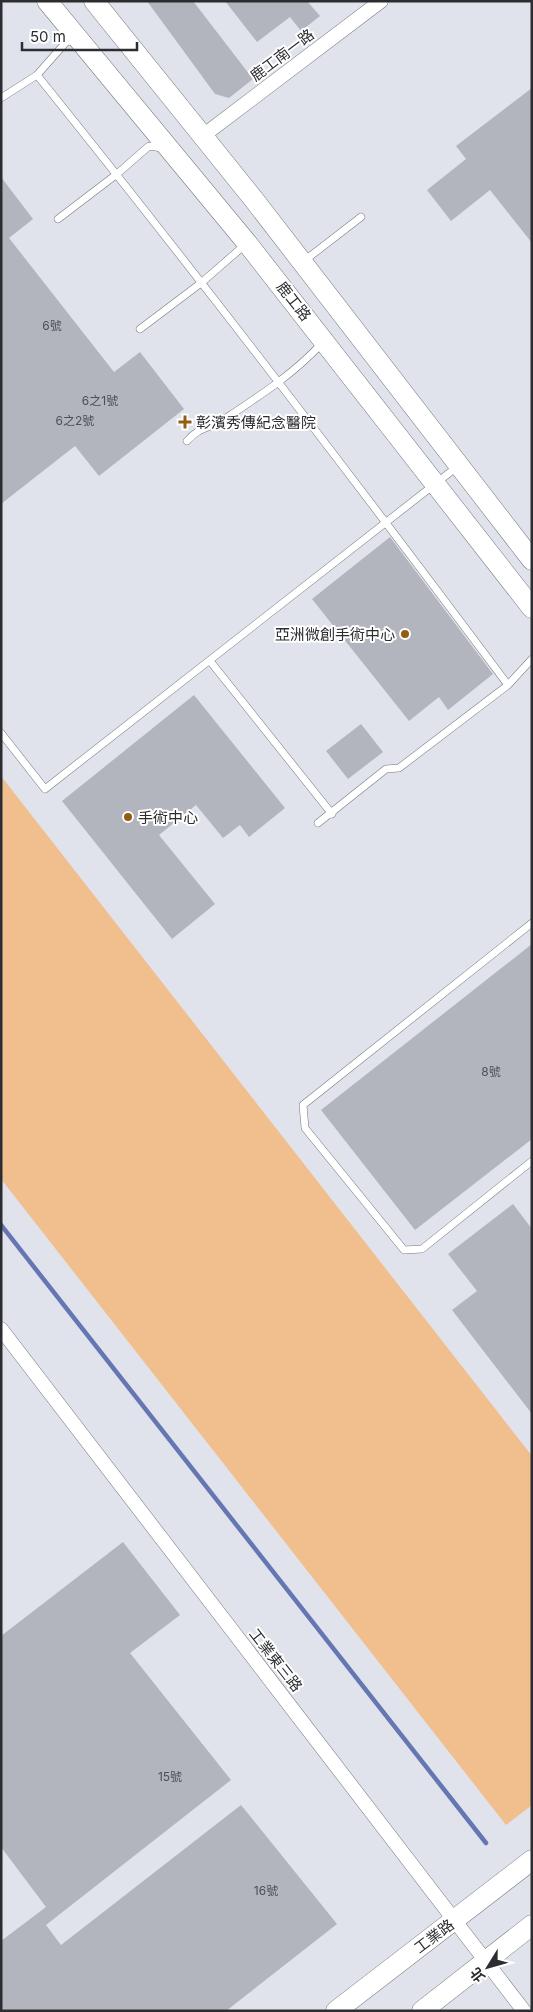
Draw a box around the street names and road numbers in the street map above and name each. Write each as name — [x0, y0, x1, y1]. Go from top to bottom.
street label: 鹿工南一路 — [246, 25, 318, 85]
street label: 鹿工路 — [273, 277, 315, 325]
street label: 工業東三路 — [245, 1625, 307, 1695]
street label: 工業路 — [410, 1915, 458, 1957]

